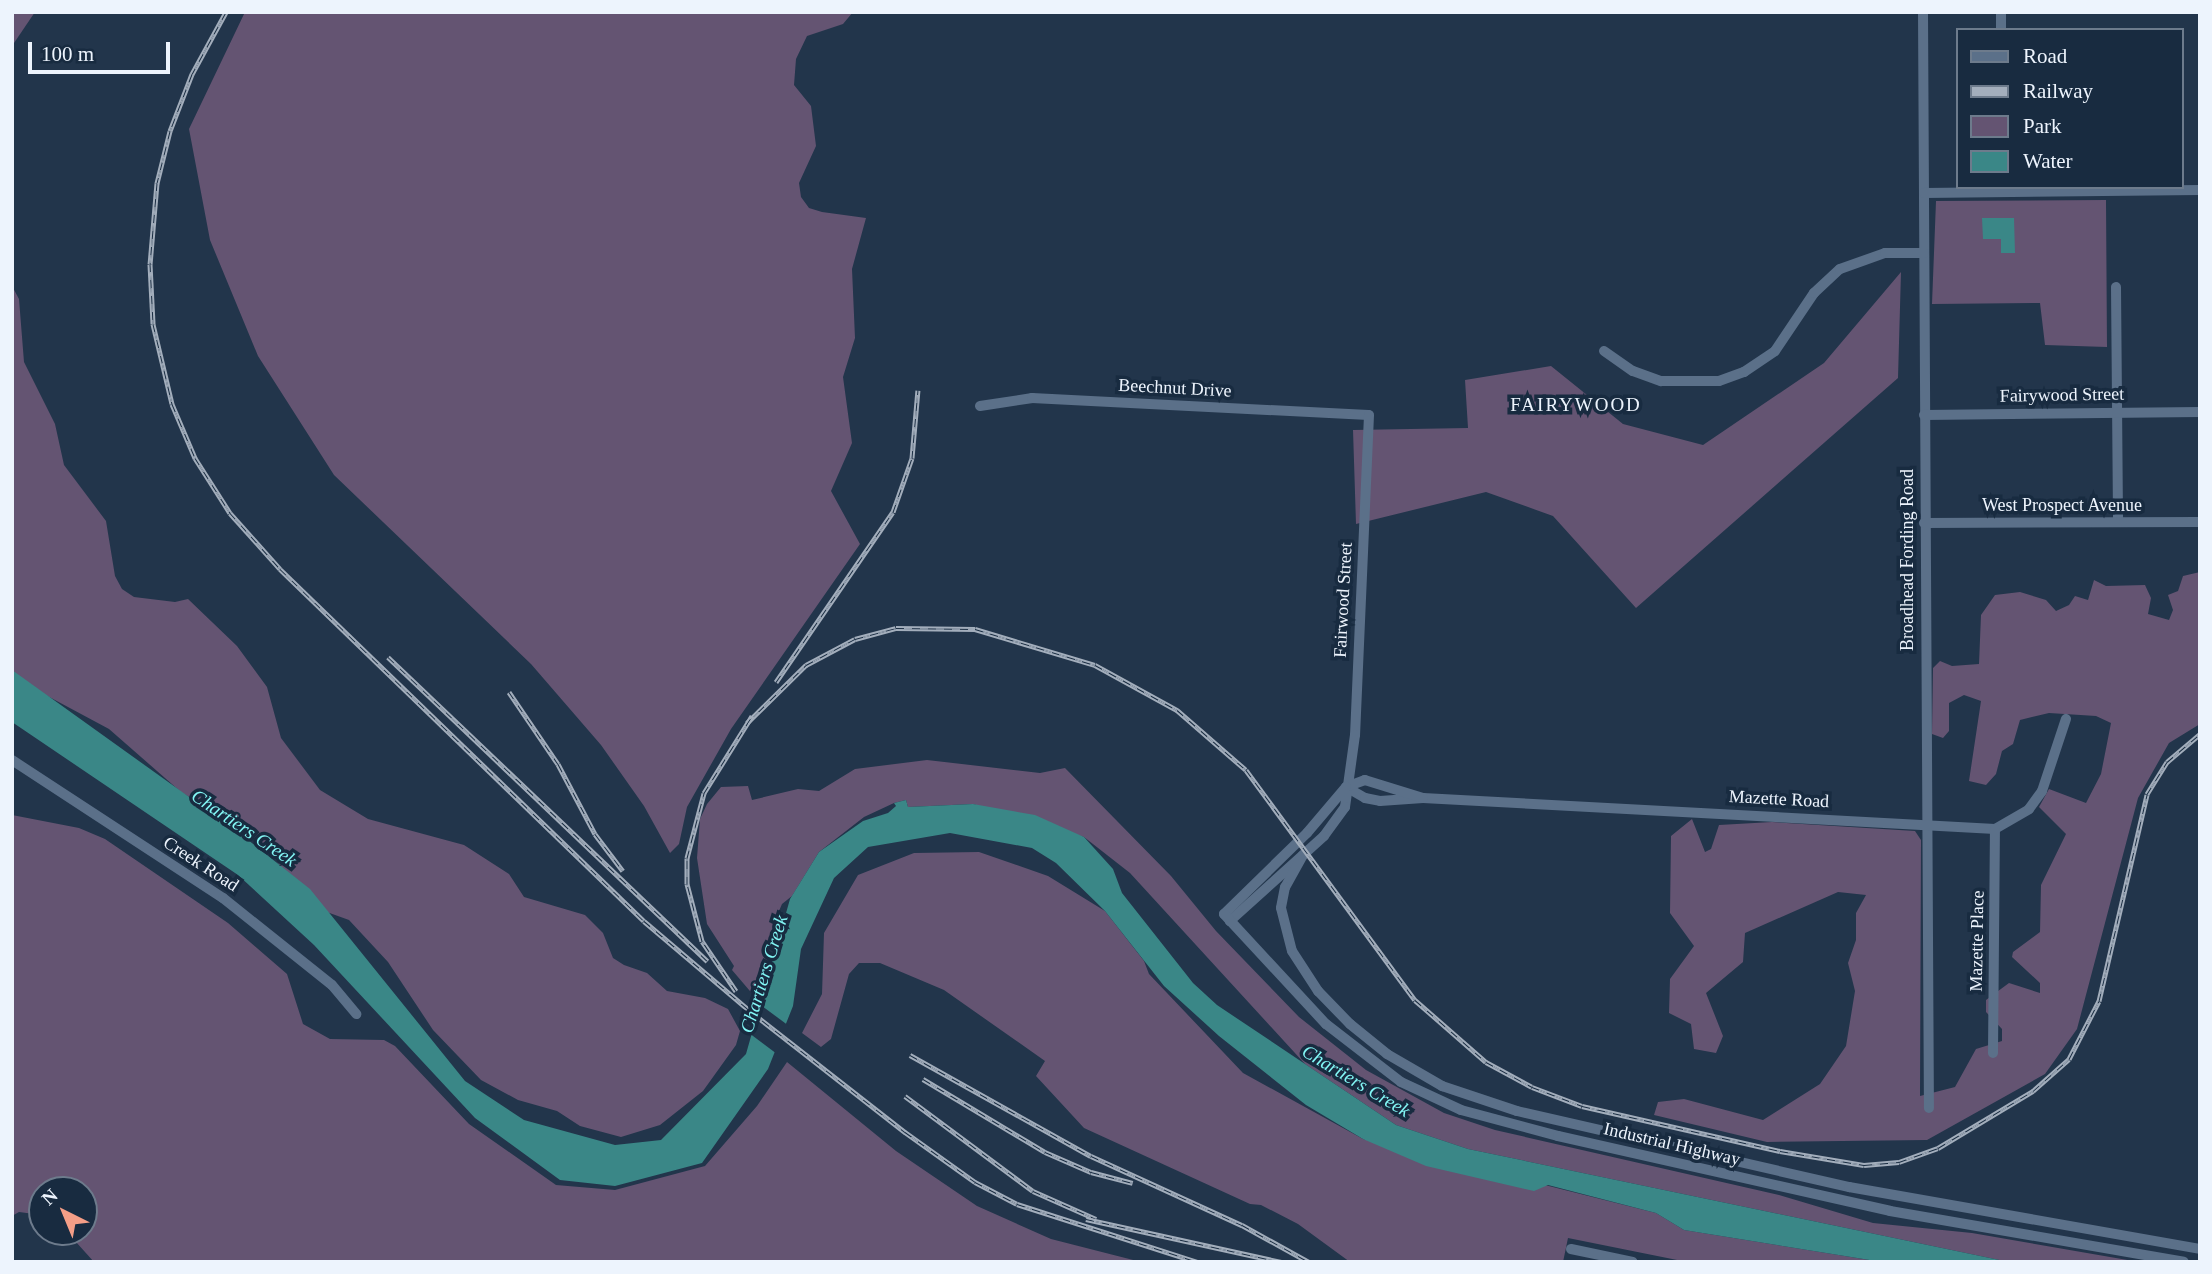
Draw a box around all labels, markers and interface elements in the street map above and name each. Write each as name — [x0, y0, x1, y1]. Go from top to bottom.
scale bar — [32, 28, 173, 72]
legend — [1956, 28, 2184, 189]
text: 100 m — [41, 42, 94, 66]
text: Road — [2023, 44, 2067, 68]
text: Railway — [2023, 79, 2093, 103]
text: Park — [2023, 114, 2062, 138]
text: Water — [2023, 149, 2073, 173]
street label: Beechnut Drive — [1118, 374, 1232, 402]
street label: Fairywood Street — [2000, 383, 2124, 407]
district label: FAIRYWOOD — [1511, 394, 1641, 416]
street label: Broadhead Fording Road — [1896, 469, 1918, 651]
street label: West Prospect Avenue — [1981, 494, 2143, 516]
street label: Fairwood Street — [1329, 542, 1357, 658]
water label: Chartiers Creek — [187, 784, 301, 872]
street label: Mazette Road — [1728, 786, 1830, 812]
street label: Creek Road — [159, 832, 243, 896]
street label: Mazette Place — [1965, 890, 1989, 992]
water label: Chartiers Creek — [735, 912, 793, 1036]
water label: Chartiers Creek — [1298, 1040, 1414, 1122]
street label: Industrial Highway — [1602, 1118, 1742, 1170]
north arrow — [28, 1176, 98, 1246]
text: N — [38, 1184, 62, 1209]

